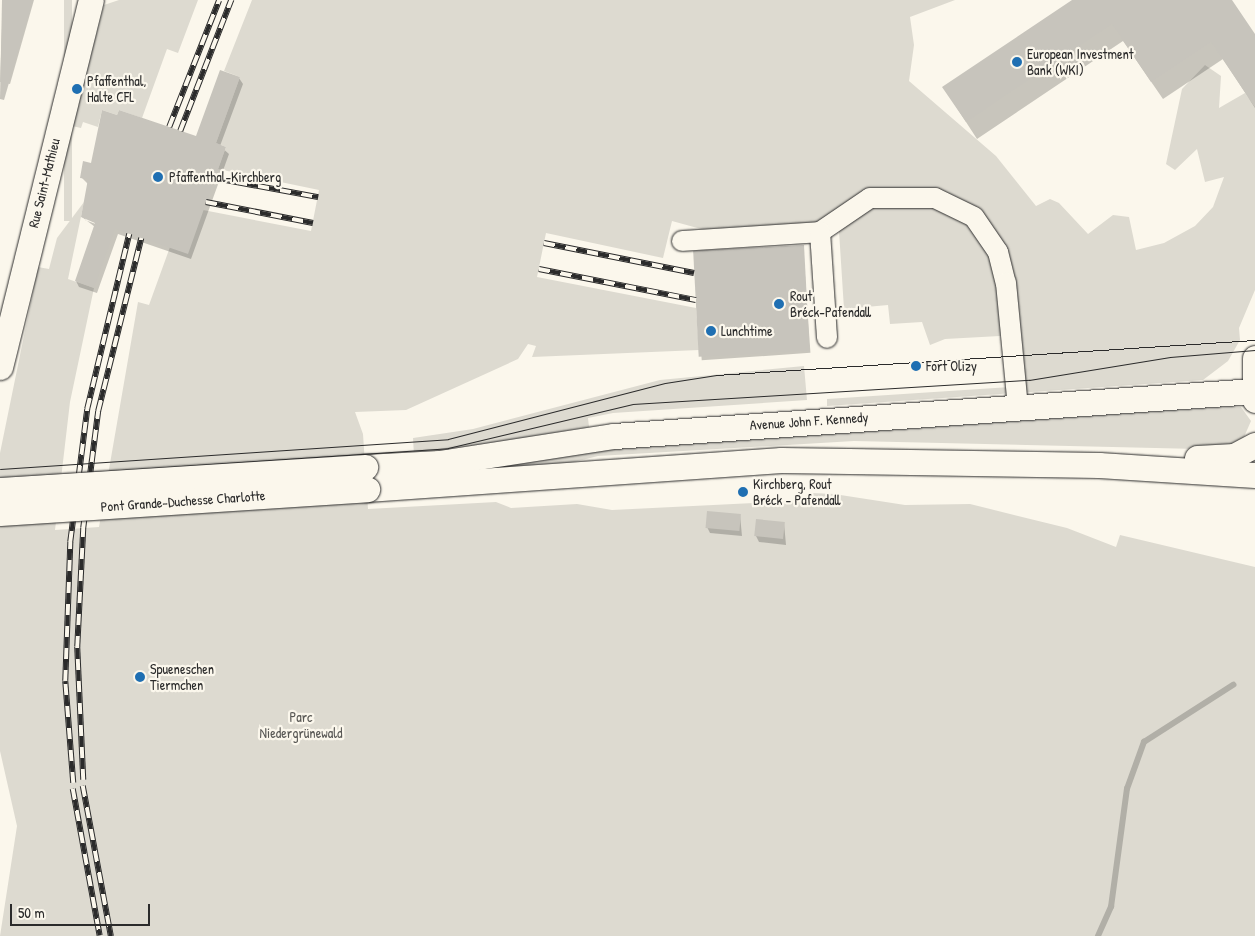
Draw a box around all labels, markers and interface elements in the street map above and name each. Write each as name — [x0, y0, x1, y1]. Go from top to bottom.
place label: European Investment Bank (WKI) — [1027, 46, 1134, 78]
marker: European Investment Bank (WKI) — [1011, 56, 1023, 68]
place label: Pfaffenthal, Halte CFL — [87, 73, 146, 105]
marker: Pfaffenthal, Halte CFL — [71, 83, 83, 95]
street label: Rue Saint-Mathieu — [25, 137, 63, 229]
place label: Pfaffenthal-Kirchberg — [169, 169, 281, 185]
marker: Pfaffenthal-Kirchberg — [151, 170, 165, 184]
place label: Rout Bréck-Pafendall — [790, 288, 871, 321]
marker: Rout Bréck-Pafendall — [772, 297, 786, 311]
place label: Lunchtime — [721, 323, 772, 339]
marker: Lunchtime — [705, 325, 717, 337]
place label: Fort Olizy — [926, 358, 977, 374]
marker: Fort Olizy — [910, 360, 922, 372]
street label: Avenue John F. Kennedy — [749, 408, 869, 434]
place label: Kirchberg, Rout Bréck - Pafendall — [753, 476, 841, 508]
marker: Kirchberg, Rout Bréck - Pafendall — [737, 486, 749, 498]
street label: Pont Grande-Duchesse Charlotte — [100, 487, 266, 515]
place label: Spueneschen Tiermchen — [150, 661, 214, 694]
marker: Spueneschen Tiermchen — [134, 671, 146, 683]
park label: Parc Niedergrünewald — [260, 709, 342, 742]
scale bar — [12, 894, 152, 926]
text: 50 m — [18, 902, 45, 923]

